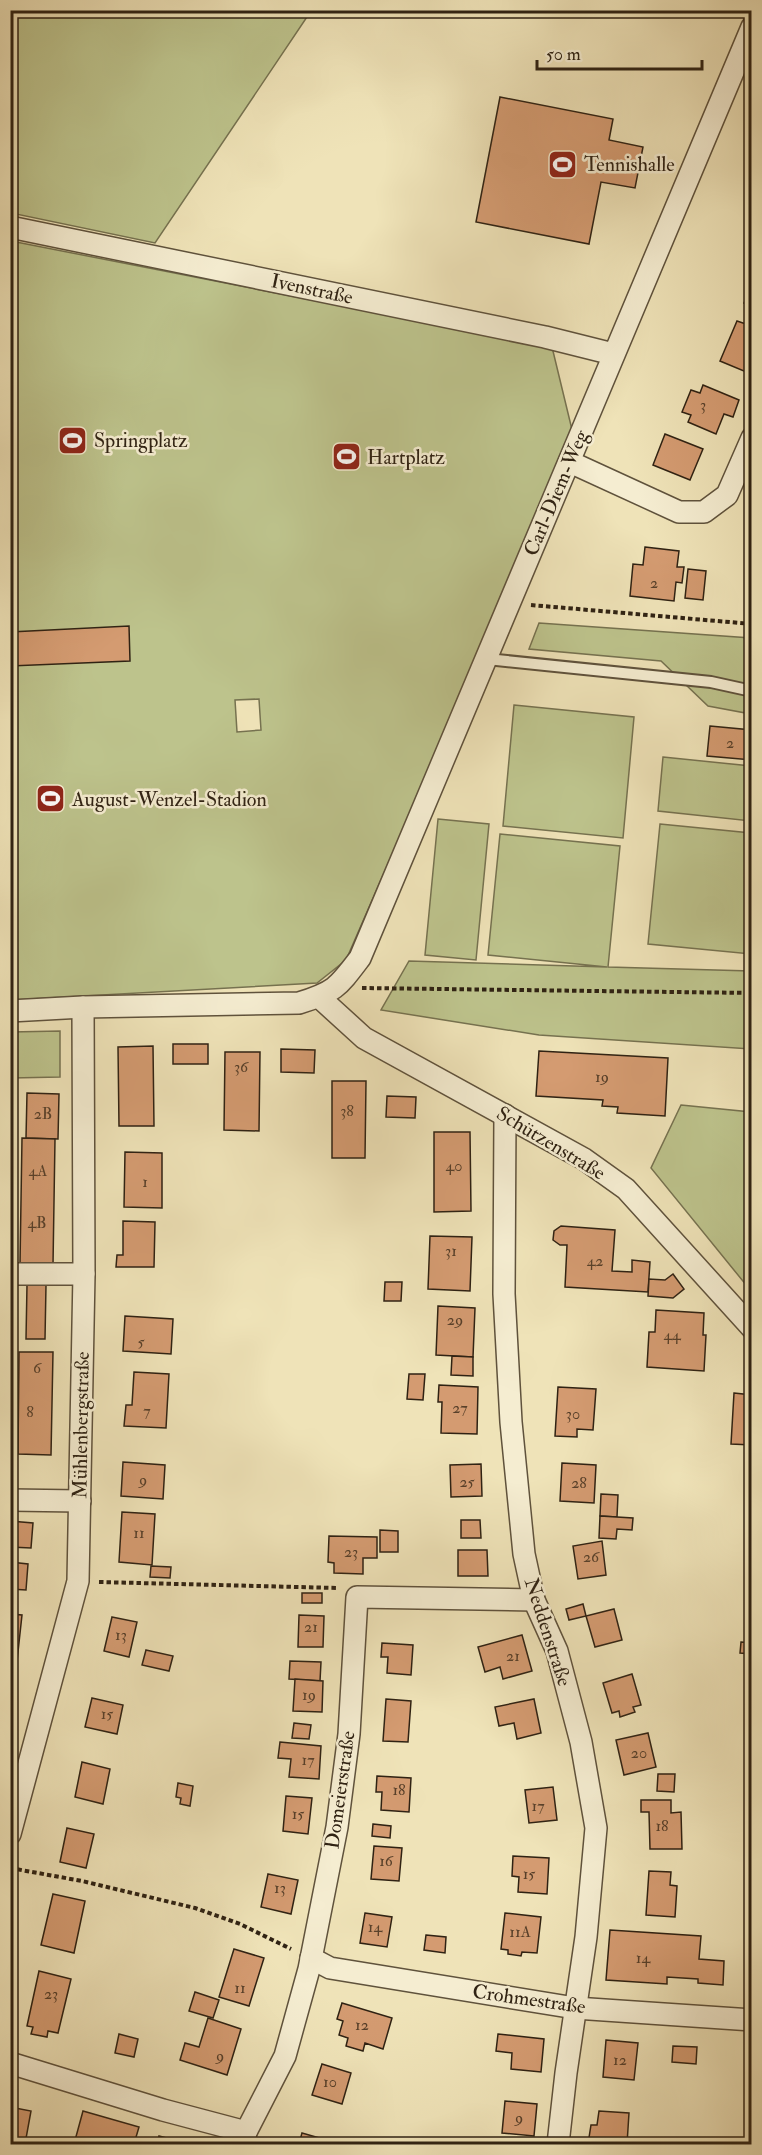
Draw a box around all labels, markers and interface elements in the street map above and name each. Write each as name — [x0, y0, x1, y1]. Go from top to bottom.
scale bar — [537, 33, 702, 71]
text: 50 m — [546, 43, 581, 66]
sports icon: Tennishalle — [547, 148, 579, 180]
place label: Tennishalle — [584, 152, 675, 177]
street label: Ivenstraße — [269, 268, 355, 310]
house number: 3 — [700, 395, 706, 415]
sports icon: Springplatz — [57, 424, 89, 456]
street label: Carl-Diem-Weg — [518, 425, 594, 560]
place label: Springplatz — [94, 428, 188, 454]
sports icon: Hartplatz — [330, 441, 362, 473]
place label: Hartplatz — [367, 445, 445, 471]
house number: 2 — [650, 573, 658, 593]
house number: 2 — [726, 733, 734, 753]
sports icon: August-Wenzel-Stadion — [35, 783, 67, 815]
place label: August-Wenzel-Stadion — [71, 787, 267, 812]
house number: 36 — [234, 1057, 249, 1077]
house number: 19 — [595, 1067, 609, 1087]
house number: 38 — [340, 1101, 354, 1121]
street label: Schützenstraße — [492, 1101, 610, 1185]
house number: 2B — [34, 1104, 52, 1124]
house number: 40 — [446, 1156, 462, 1176]
house number: 4A — [29, 1161, 47, 1181]
house number: 1 — [142, 1172, 148, 1192]
house number: 4B — [27, 1213, 47, 1233]
house number: 31 — [445, 1241, 457, 1261]
house number: 42 — [587, 1251, 603, 1271]
house number: 29 — [447, 1310, 463, 1330]
house number: 44 — [663, 1325, 682, 1345]
house number: 5 — [137, 1332, 145, 1352]
street label: Mühlenbergstraße — [67, 1351, 95, 1499]
house number: 6 — [33, 1358, 42, 1378]
house number: 27 — [452, 1398, 468, 1418]
house number: 7 — [143, 1401, 151, 1421]
house number: 8 — [26, 1402, 34, 1422]
house number: 30 — [566, 1404, 580, 1424]
house number: 9 — [138, 1470, 147, 1490]
house number: 25 — [459, 1472, 475, 1492]
house number: 28 — [571, 1473, 587, 1493]
house number: 11 — [133, 1523, 145, 1543]
house number: 23 — [344, 1542, 358, 1562]
house number: 26 — [583, 1547, 600, 1567]
street label: Neddenstraße — [519, 1575, 577, 1689]
house number: 21 — [304, 1617, 318, 1637]
house number: 13 — [115, 1625, 127, 1645]
house number: 21 — [506, 1646, 520, 1666]
house number: 19 — [302, 1685, 316, 1705]
house number: 15 — [101, 1704, 113, 1724]
street label: Domeierstraße — [319, 1729, 361, 1851]
house number: 20 — [631, 1743, 647, 1763]
house number: 17 — [301, 1750, 315, 1770]
house number: 18 — [392, 1780, 406, 1800]
house number: 17 — [531, 1796, 545, 1816]
house number: 15 — [292, 1804, 304, 1824]
house number: 18 — [655, 1816, 669, 1836]
house number: 16 — [379, 1851, 394, 1871]
house number: 15 — [523, 1864, 535, 1884]
house number: 13 — [274, 1878, 286, 1898]
house number: 14 — [368, 1917, 384, 1937]
house number: 11A — [509, 1922, 531, 1942]
house number: 14 — [636, 1948, 652, 1968]
house number: 11 — [234, 1978, 246, 1998]
street label: Crohmestraße — [471, 1979, 587, 2019]
house number: 23 — [44, 1984, 58, 2004]
house number: 12 — [355, 2015, 369, 2035]
house number: 9 — [215, 2046, 224, 2066]
house number: 12 — [613, 2050, 627, 2070]
house number: 10 — [323, 2072, 337, 2092]
house number: 9 — [514, 2108, 523, 2128]

